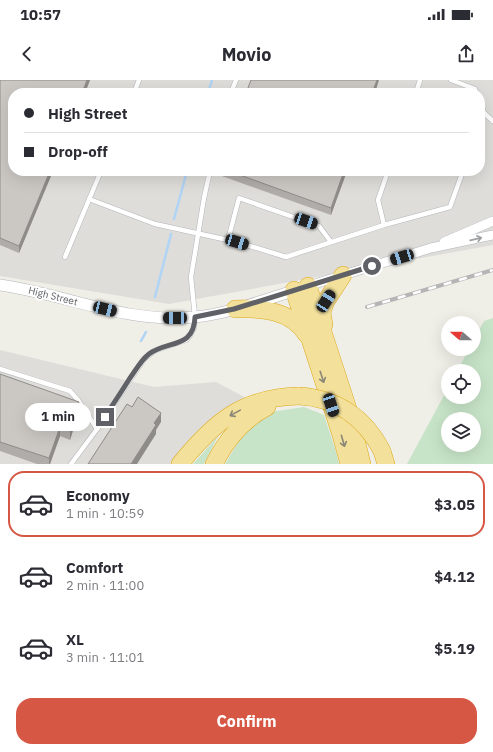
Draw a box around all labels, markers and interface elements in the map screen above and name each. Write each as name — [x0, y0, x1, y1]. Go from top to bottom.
text: 10:57 — [20, 5, 61, 24]
icon: back — [16, 43, 38, 65]
text: Movio — [222, 43, 271, 66]
icon: share — [455, 43, 477, 65]
text: High Street — [48, 104, 128, 123]
text: Drop-off — [48, 142, 108, 161]
car — [293, 211, 319, 231]
car — [224, 233, 250, 251]
one-way arrow — [469, 234, 482, 242]
car — [389, 248, 415, 266]
route start — [363, 257, 381, 275]
street label: High Street — [27, 284, 79, 309]
car — [314, 288, 338, 314]
car — [92, 300, 118, 318]
car — [163, 312, 187, 324]
north arrow — [441, 316, 481, 356]
map controls — [441, 316, 481, 452]
button: locate — [441, 364, 481, 404]
one-way arrow — [319, 371, 326, 384]
car — [322, 392, 340, 418]
callout: 1 min — [25, 403, 91, 431]
text: 1 min — [41, 408, 75, 425]
route end — [96, 408, 114, 426]
one-way arrow — [229, 409, 241, 417]
button: layers — [441, 412, 481, 452]
one-way arrow — [340, 434, 347, 447]
icon: car — [18, 486, 54, 522]
text: Economy — [66, 486, 130, 505]
text: $3.05 — [434, 495, 475, 514]
text: 1 min · 10:59 — [66, 505, 144, 522]
icon: car — [18, 558, 54, 594]
text: Comfort — [66, 558, 123, 577]
text: $4.12 — [434, 567, 475, 586]
text: 2 min · 11:00 — [66, 577, 144, 594]
icon: car — [18, 630, 54, 666]
text: XL — [66, 630, 84, 649]
text: $5.19 — [434, 639, 475, 658]
text: 3 min · 11:01 — [66, 649, 144, 666]
button: Confirm — [16, 698, 477, 744]

